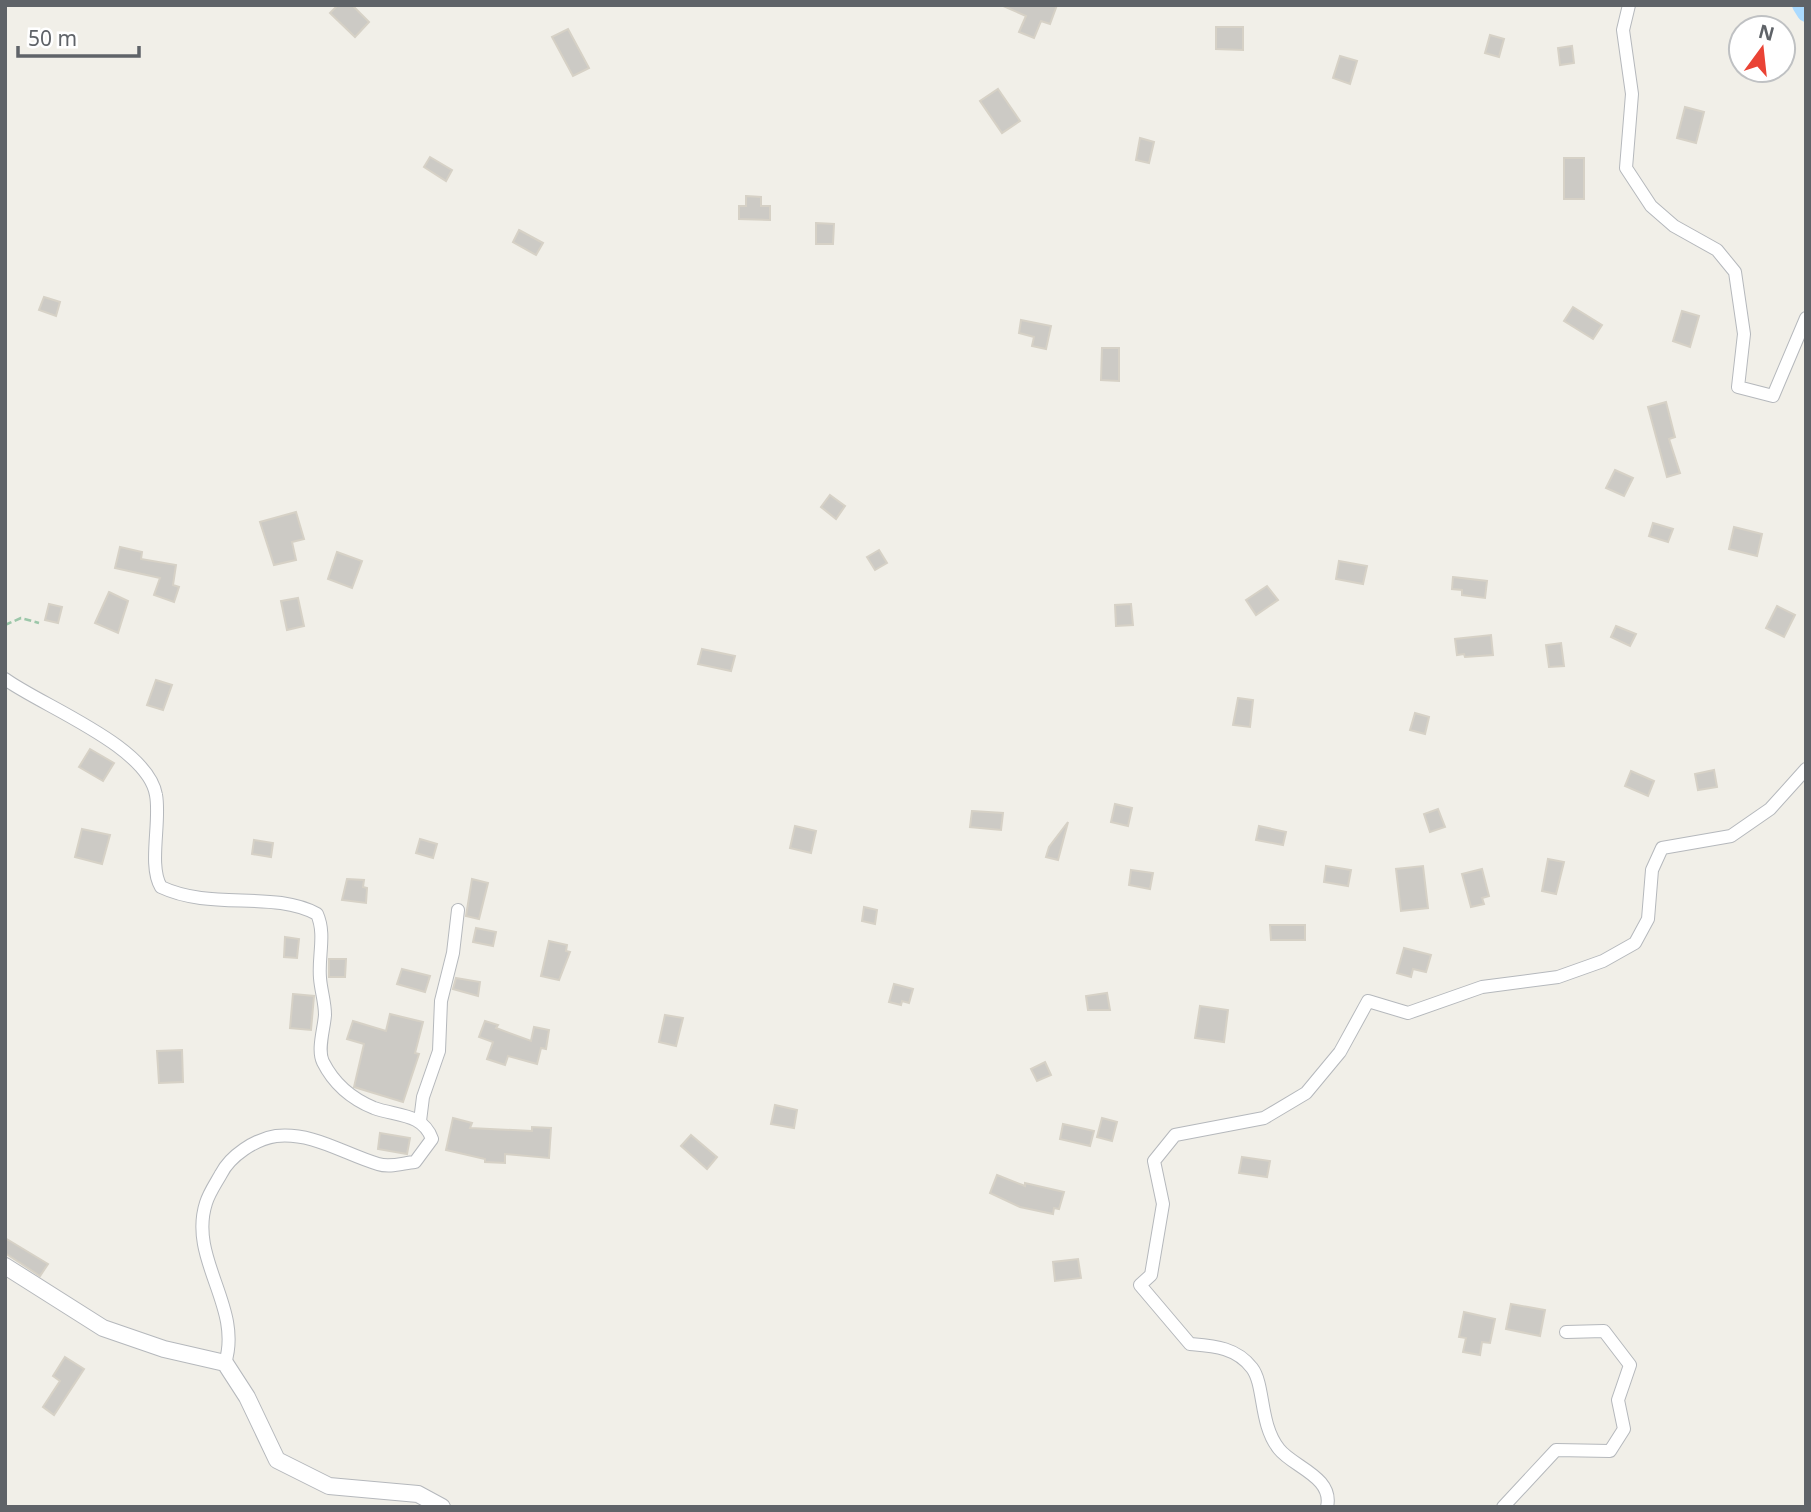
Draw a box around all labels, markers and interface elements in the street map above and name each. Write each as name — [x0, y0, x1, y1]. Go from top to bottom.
scale bar — [18, 14, 138, 58]
north arrow — [1727, 14, 1797, 84]
text: N — [1756, 18, 1777, 47]
text: 50 m — [28, 24, 77, 52]

